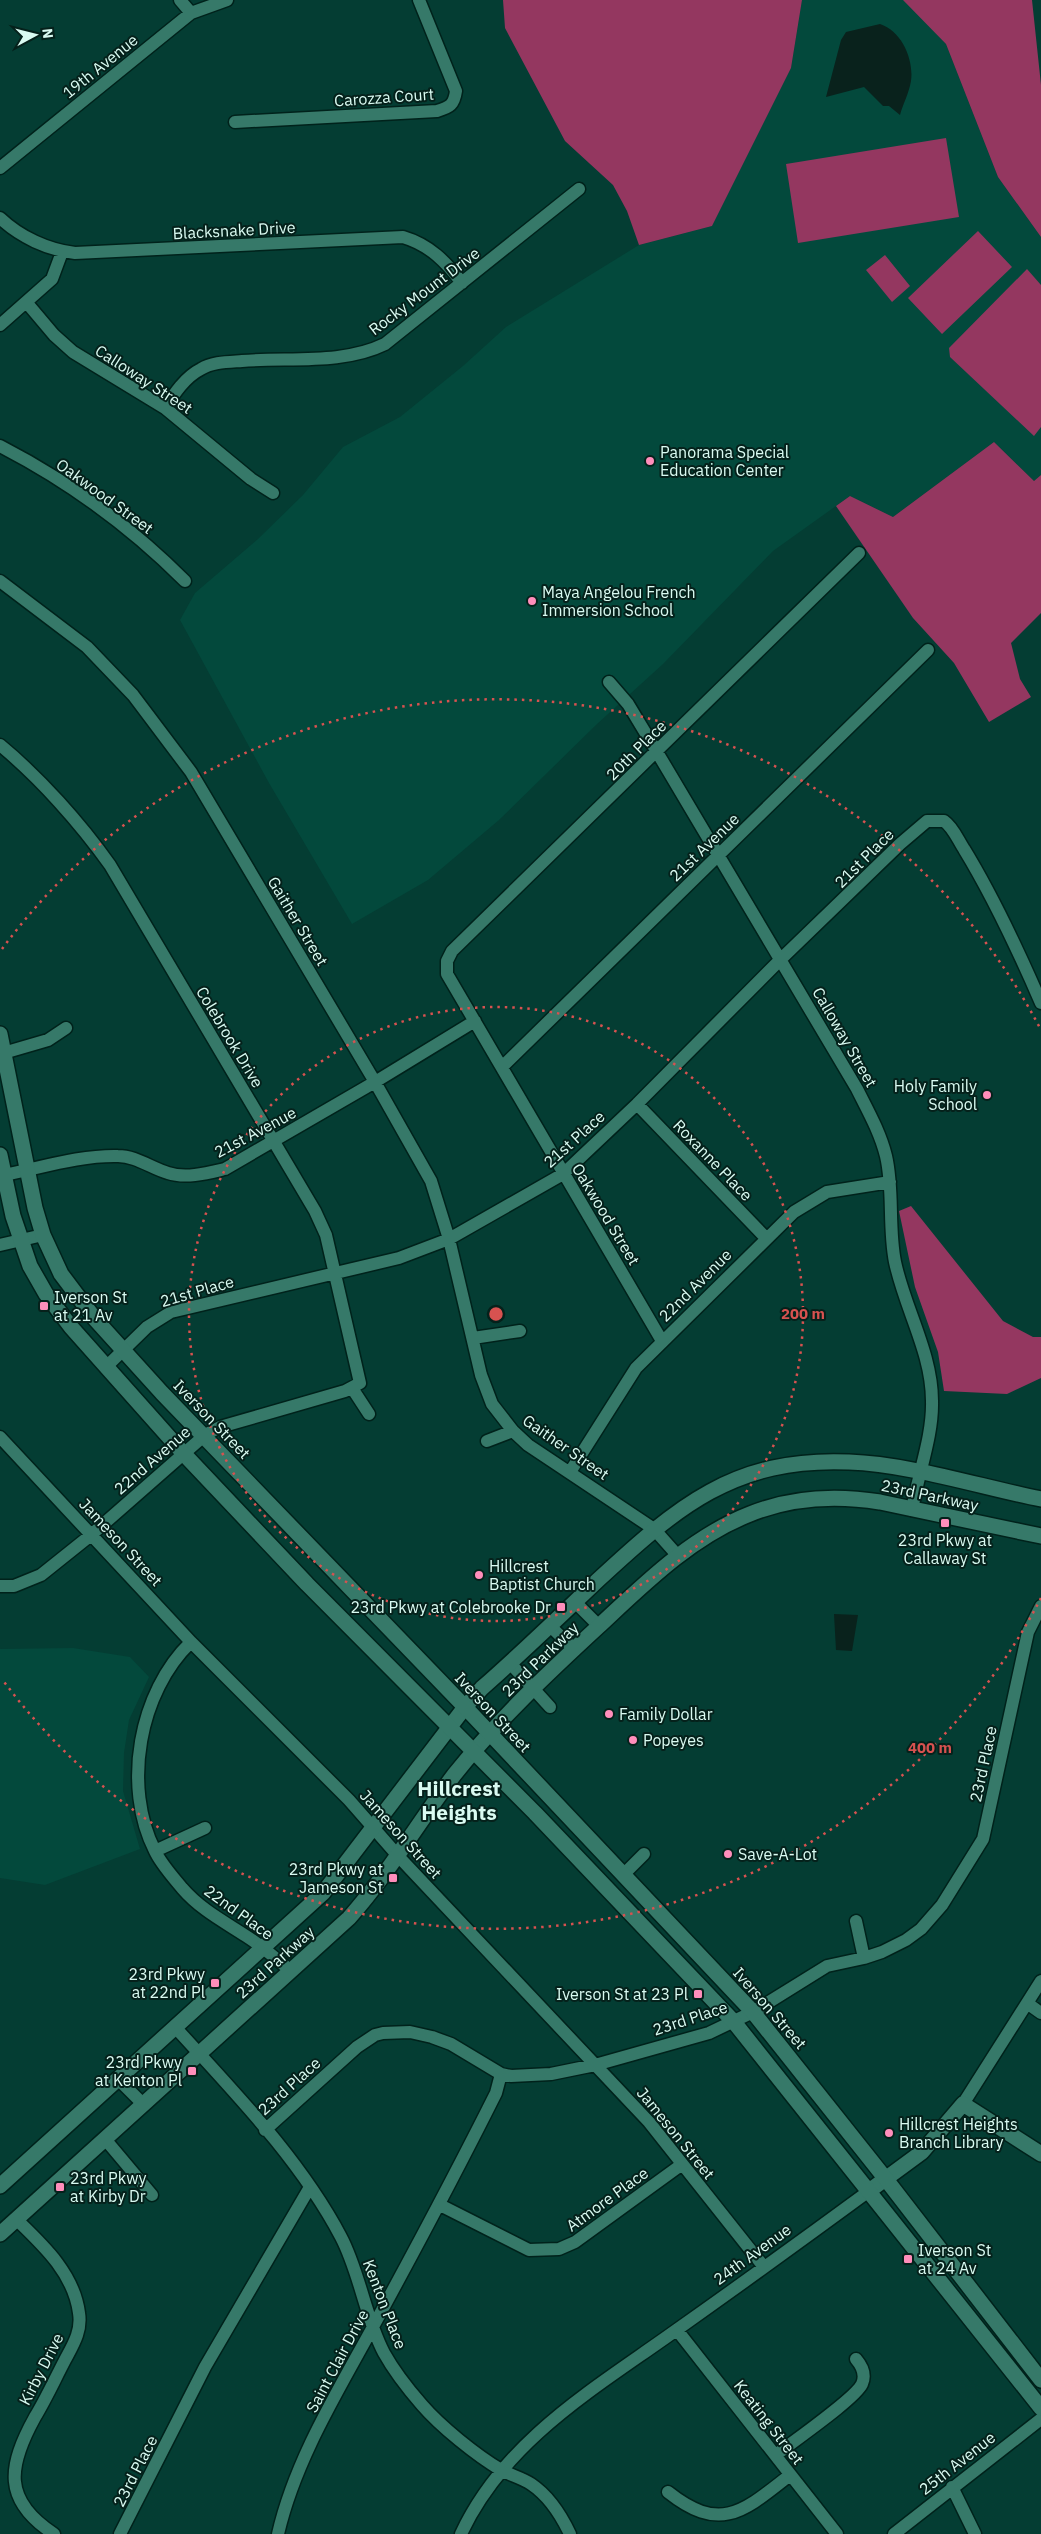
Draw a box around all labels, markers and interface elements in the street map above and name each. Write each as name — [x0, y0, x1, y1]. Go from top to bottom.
north arrow — [10, 10, 60, 60]
text: N — [38, 27, 57, 40]
street label: 19th Avenue — [58, 29, 142, 102]
street label: Carozza Court — [333, 84, 435, 110]
street label: Blacksnake Drive — [172, 217, 296, 243]
street label: Rocky Mount Drive — [365, 243, 484, 339]
street label: Calloway Street — [91, 340, 197, 418]
place label: Panorama Special Education Center — [660, 442, 789, 480]
street label: Oakwood Street — [52, 454, 158, 538]
marker: Panorama Special Education Center — [644, 455, 656, 467]
place label: Maya Angelou French Immersion School — [542, 582, 696, 620]
marker: Maya Angelou French Immersion School — [526, 595, 538, 607]
street label: 20th Place — [602, 716, 670, 784]
street label: 21st Avenue — [665, 809, 743, 885]
street label: 21st Place — [830, 824, 898, 892]
street label: Gaither Street — [263, 873, 333, 969]
street label: Colebrook Drive — [192, 983, 268, 1091]
street label: Calloway Street — [808, 983, 882, 1091]
place label: Holy Family School — [894, 1076, 977, 1114]
marker: Holy Family School — [981, 1089, 993, 1101]
street label: 21st Avenue — [211, 1102, 299, 1162]
street label: 21st Place — [539, 1106, 609, 1172]
street label: Roxanne Place — [669, 1115, 757, 1205]
street label: Oakwood Street — [568, 1159, 644, 1269]
street label: 22nd Avenue — [654, 1244, 736, 1326]
street label: 21st Place — [158, 1271, 236, 1311]
place label: Iverson St at 21 Av — [54, 1287, 127, 1325]
marker: Iverson St at 21 Av — [38, 1300, 50, 1312]
text: 200 m — [781, 1304, 825, 1323]
centre of rings — [487, 1305, 505, 1323]
street label: Iverson Street — [169, 1375, 255, 1463]
street label: Gaither Street — [519, 1410, 613, 1484]
street label: 22nd Avenue — [110, 1421, 194, 1499]
street label: 23rd Parkway — [879, 1475, 981, 1515]
street label: Jameson Street — [75, 1494, 167, 1590]
marker: 23rd Pkwy at Callaway St — [939, 1517, 951, 1529]
place label: 23rd Pkwy at Callaway St — [898, 1530, 992, 1568]
place label: Hillcrest Baptist Church — [489, 1556, 595, 1594]
marker: Hillcrest Baptist Church — [473, 1569, 485, 1581]
place label: 23rd Pkwy at Colebrooke Dr — [351, 1597, 551, 1617]
marker: 23rd Pkwy at Colebrooke Dr — [555, 1601, 567, 1613]
street label: 23rd Parkway — [497, 1617, 583, 1701]
street label: Iverson Street — [451, 1668, 535, 1756]
place label: Family Dollar — [619, 1704, 713, 1724]
marker: Family Dollar — [603, 1708, 615, 1720]
street label: 23rd Place — [965, 1724, 1001, 1804]
place label: Popeyes — [643, 1730, 704, 1750]
marker: Popeyes — [627, 1734, 639, 1746]
text: 400 m — [908, 1738, 952, 1757]
district label: Hillcrest Heights — [417, 1774, 501, 1826]
street label: Jameson Street — [356, 1785, 446, 1883]
place label: Save-A-Lot — [738, 1844, 817, 1864]
marker: Save-A-Lot — [722, 1848, 734, 1860]
place label: 23rd Pkwy at Jameson St — [289, 1859, 383, 1897]
marker: 23rd Pkwy at Jameson St — [387, 1872, 399, 1884]
street label: 22nd Place — [200, 1880, 278, 1944]
street label: 23rd Parkway — [232, 1921, 318, 2003]
street label: Iverson Street — [729, 1963, 811, 2053]
place label: 23rd Pkwy at 22nd Pl — [129, 1964, 205, 2002]
marker: 23rd Pkwy at 22nd Pl — [209, 1977, 221, 1989]
place label: Iverson St at 23 Pl — [556, 1984, 688, 2004]
marker: Iverson St at 23 Pl — [692, 1988, 704, 2000]
street label: 23rd Place — [650, 1996, 730, 2039]
place label: 23rd Pkwy at Kenton Pl — [95, 2052, 182, 2090]
street label: 23rd Place — [254, 2053, 325, 2119]
marker: 23rd Pkwy at Kenton Pl — [186, 2065, 198, 2077]
street label: Jameson Street — [633, 2083, 719, 2183]
place label: Hillcrest Heights Branch Library — [899, 2114, 1018, 2152]
marker: Hillcrest Heights Branch Library — [883, 2127, 895, 2139]
street label: Atmore Place — [562, 2162, 652, 2235]
place label: 23rd Pkwy at Kirby Dr — [70, 2168, 146, 2206]
marker: 23rd Pkwy at Kirby Dr — [54, 2181, 66, 2193]
street label: 24th Avenue — [709, 2219, 795, 2289]
place label: Iverson St at 24 Av — [918, 2240, 991, 2278]
marker: Iverson St at 24 Av — [902, 2253, 914, 2265]
street label: Kenton Place — [359, 2256, 411, 2352]
street label: Saint Clair Drive — [301, 2306, 373, 2416]
street label: Kirby Drive — [14, 2329, 68, 2408]
street label: Keating Street — [730, 2376, 808, 2468]
street label: 25th Avenue — [915, 2427, 999, 2499]
street label: 23rd Place — [109, 2432, 162, 2510]

